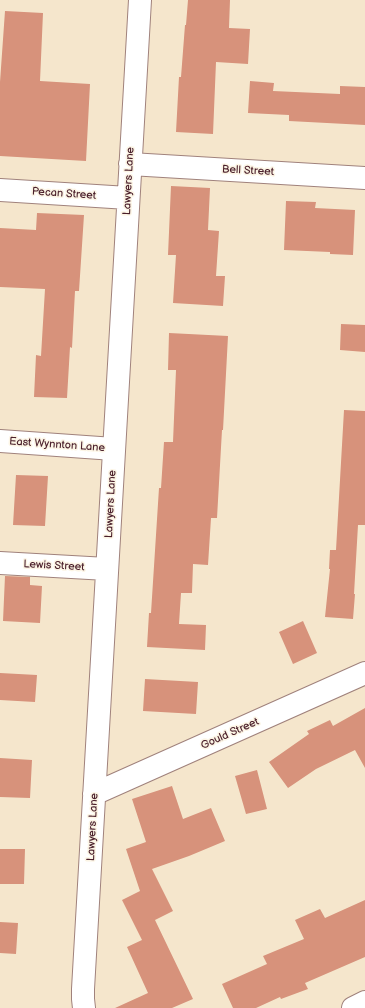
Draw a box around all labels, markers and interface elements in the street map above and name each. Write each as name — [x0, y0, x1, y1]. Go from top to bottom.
street label: Lawyers Lane — [121, 147, 137, 215]
street label: Bell Street — [222, 163, 274, 179]
street label: Pecan Street — [31, 185, 97, 203]
street label: East Wynnton Lane — [9, 435, 105, 455]
street label: Lawyers Lane — [103, 470, 119, 538]
street label: Lewis Street — [23, 558, 85, 574]
street label: Gould Street — [199, 715, 261, 753]
street label: Lawyers Lane — [85, 793, 101, 861]

